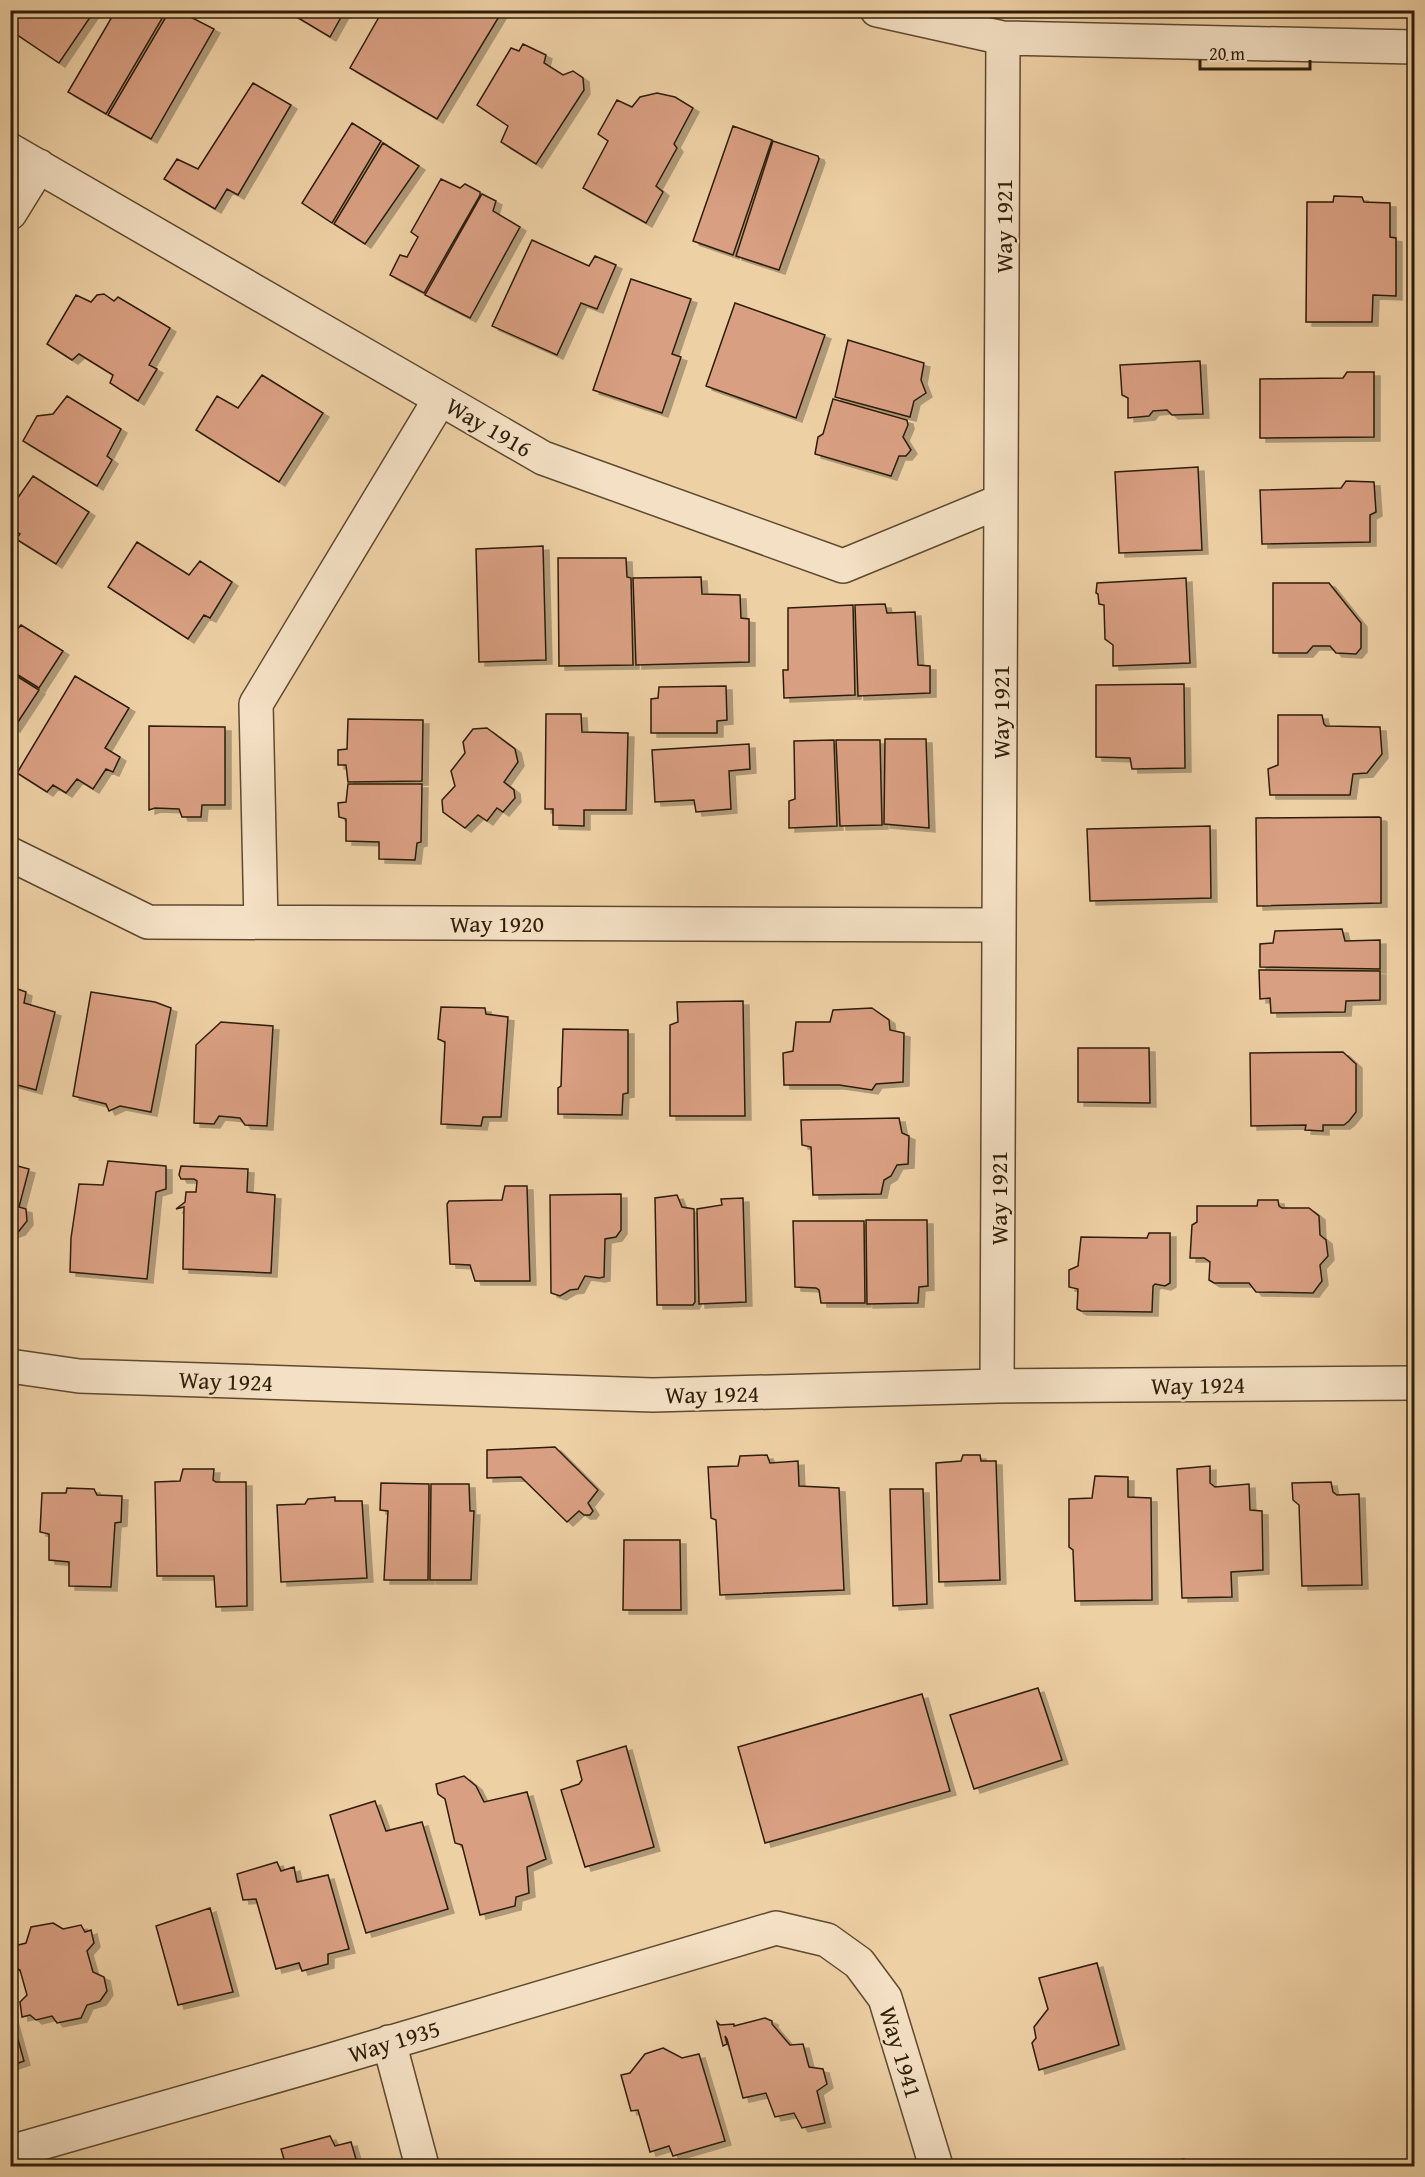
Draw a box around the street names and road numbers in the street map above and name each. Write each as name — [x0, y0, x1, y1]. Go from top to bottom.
street label: Way 1921 — [986, 179, 1021, 273]
street label: Way 1916 — [439, 388, 539, 466]
street label: Way 1921 — [983, 665, 1018, 759]
street label: Way 1920 — [450, 906, 544, 941]
street label: Way 1921 — [981, 1151, 1016, 1245]
street label: Way 1924 — [178, 1362, 274, 1400]
street label: Way 1924 — [1151, 1367, 1245, 1403]
street label: Way 1924 — [665, 1376, 759, 1412]
street label: Way 1941 — [870, 2002, 932, 2102]
street label: Way 1935 — [344, 2010, 444, 2072]

